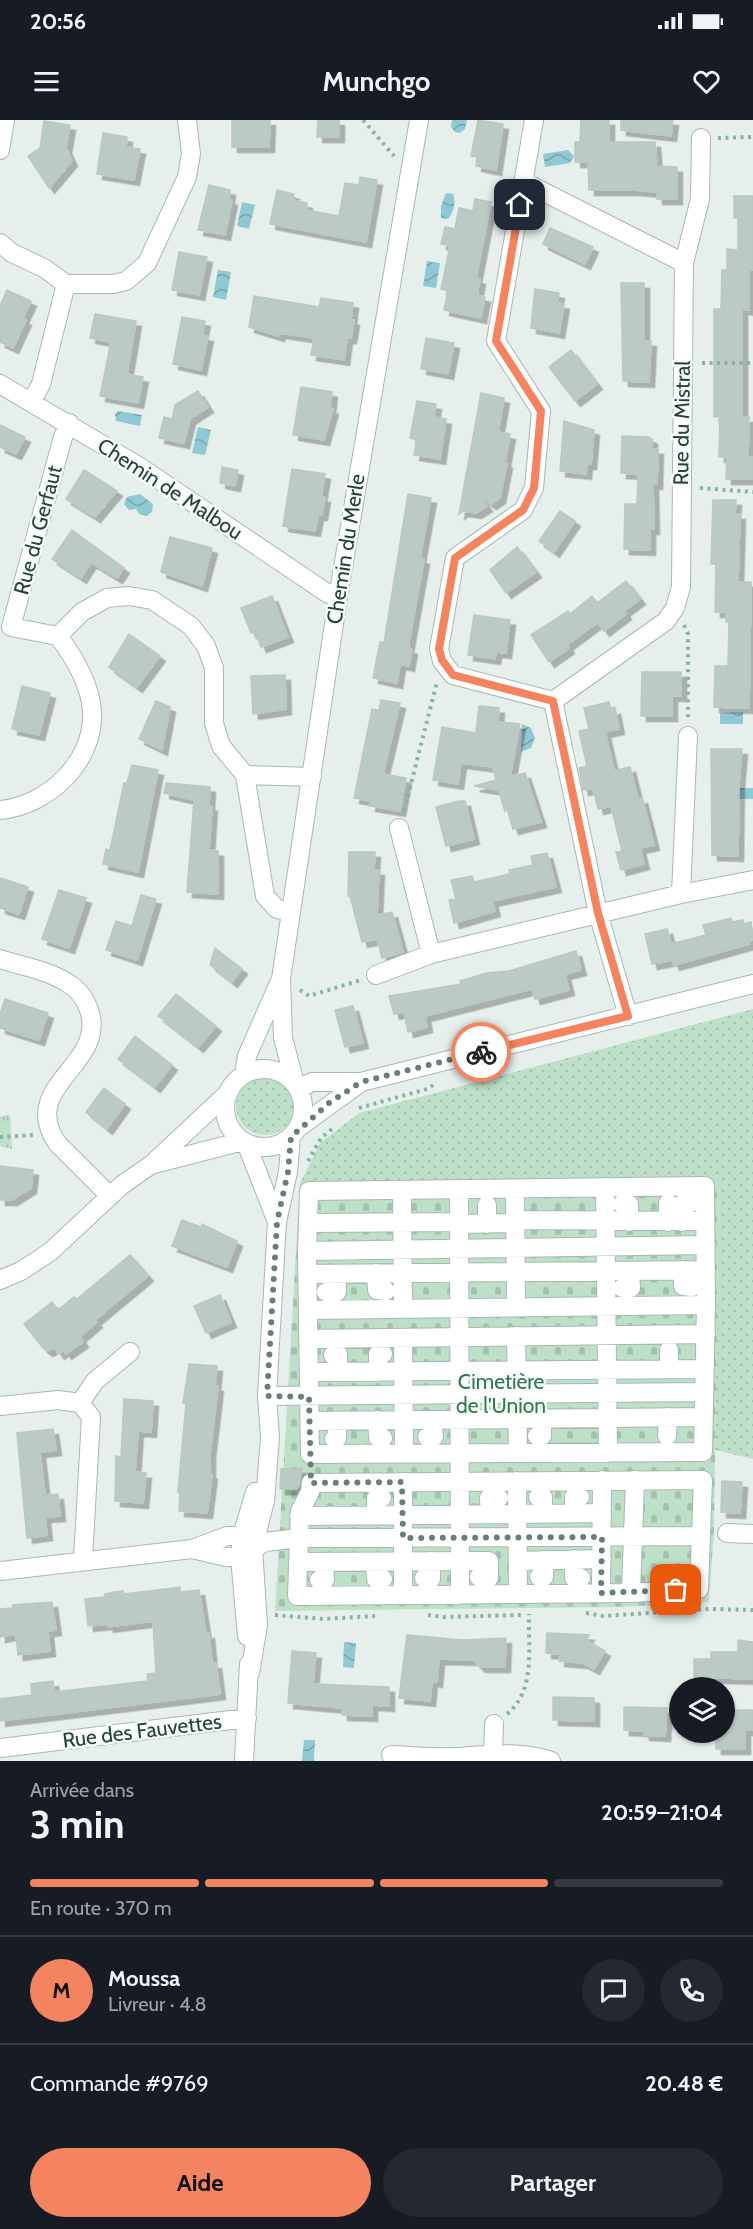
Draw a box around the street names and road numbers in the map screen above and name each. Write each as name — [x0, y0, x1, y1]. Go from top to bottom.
street label: Rue du Mistral — [668, 360, 695, 486]
street label: Chemin de Malbou — [93, 432, 247, 545]
street label: Rue du Gerfaut — [8, 463, 67, 597]
street label: Chemin du Merle — [321, 472, 370, 626]
street label: Rue des Fauvettes — [61, 1708, 223, 1753]

